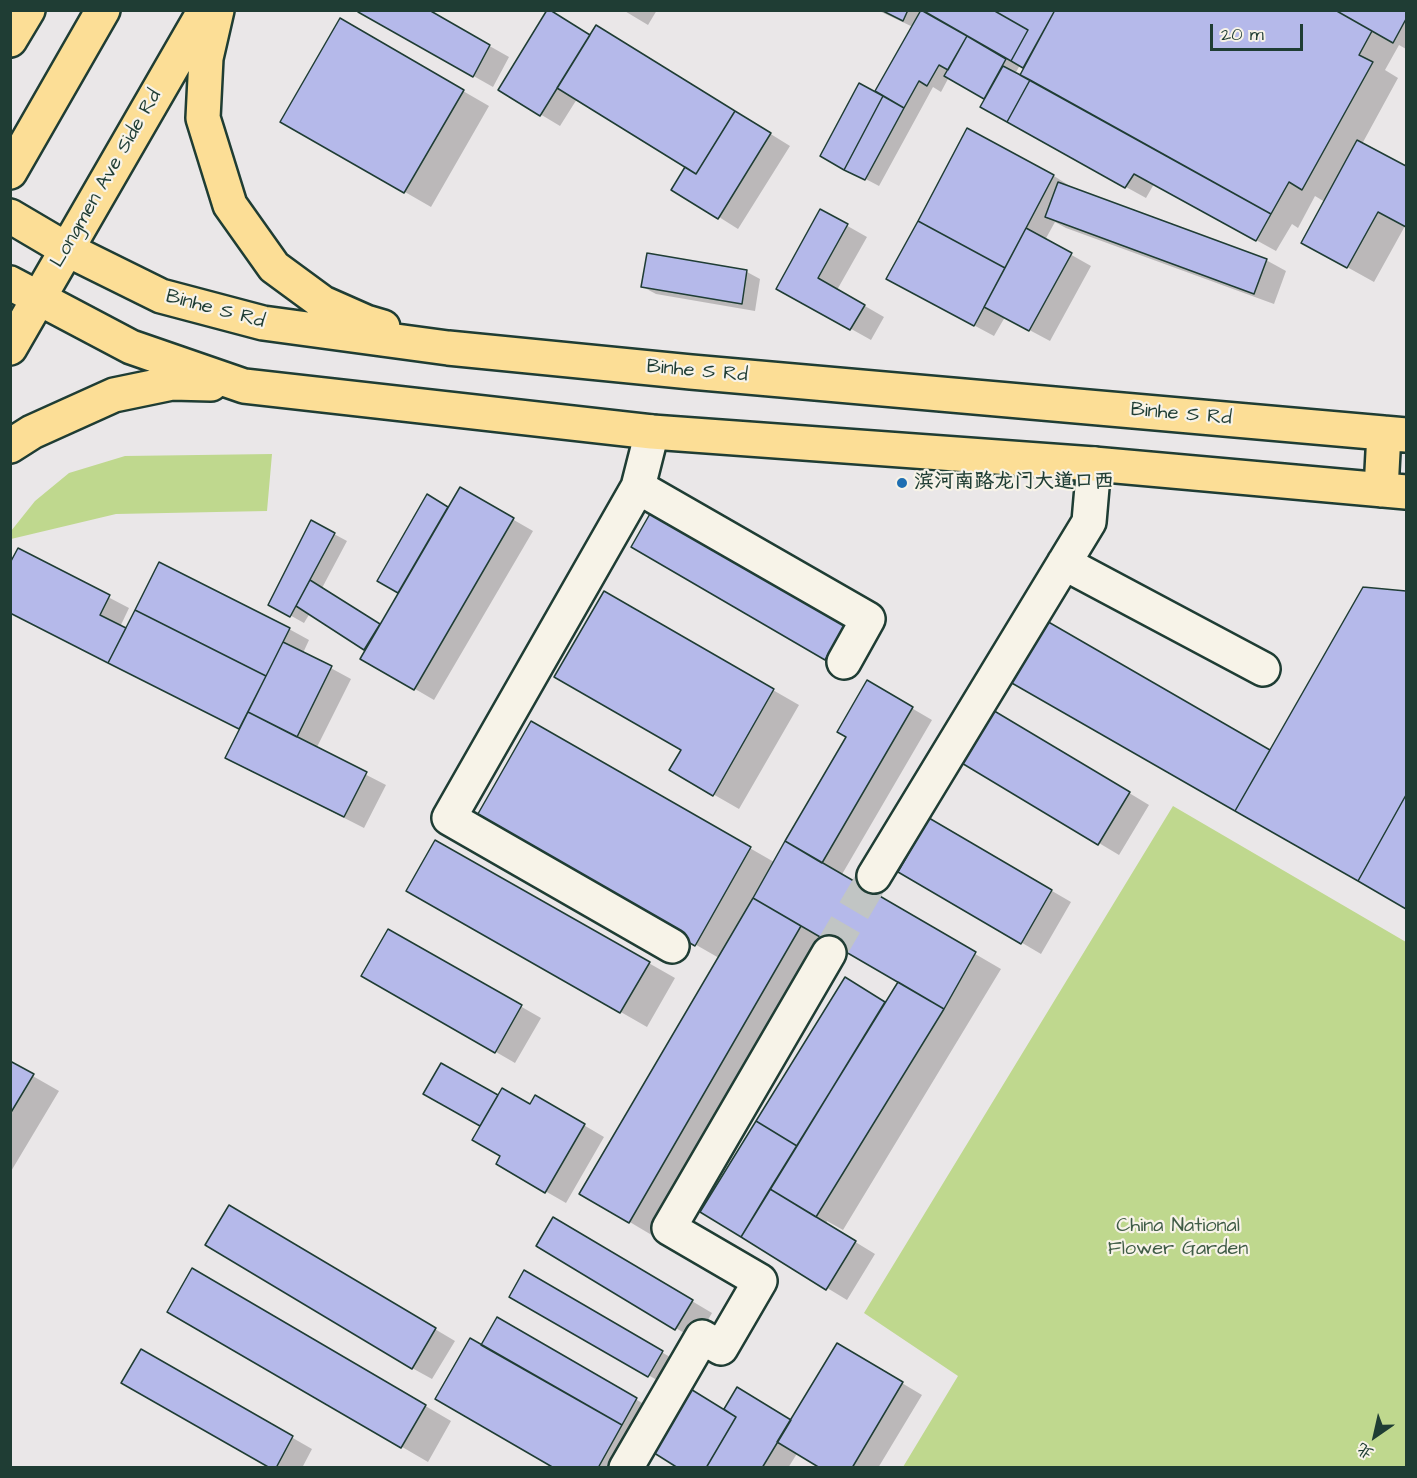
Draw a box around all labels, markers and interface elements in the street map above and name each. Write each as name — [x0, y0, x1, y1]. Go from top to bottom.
scale bar — [1213, 12, 1306, 50]
text: 20 m — [1221, 22, 1264, 47]
street label: Longmen Ave Side Rd — [46, 86, 168, 272]
street label: Binhe S Rd — [163, 285, 267, 335]
street label: Binhe S Rd — [645, 356, 749, 388]
street label: Binhe S Rd — [1129, 399, 1233, 431]
place label: 滨河南路龙门大道口西 — [914, 471, 1114, 495]
marker: 滨河南路龙门大道口西 — [895, 476, 909, 490]
park label: China National Flower Garden — [1108, 1215, 1248, 1262]
north arrow — [1345, 1406, 1405, 1466]
text: 北 — [1352, 1437, 1378, 1465]

